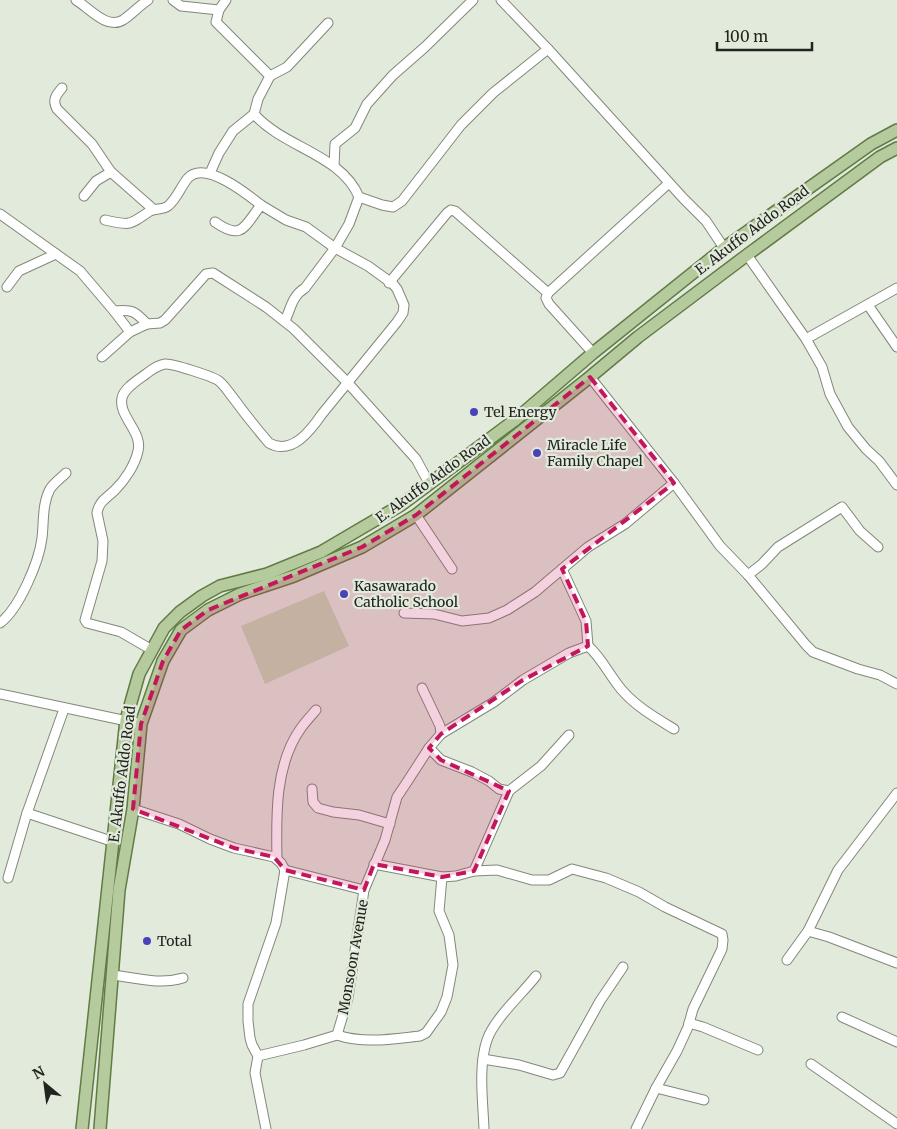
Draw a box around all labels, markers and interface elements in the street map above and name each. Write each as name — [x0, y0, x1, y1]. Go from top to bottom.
scale bar — [717, 20, 812, 52]
text: 100 m — [724, 27, 768, 46]
street label: E. Akuffo Addo Road — [692, 181, 813, 279]
place label: Tel Energy — [484, 403, 557, 421]
marker: Tel Energy — [468, 406, 480, 418]
street label: E. Akuffo Addo Road — [372, 431, 494, 527]
place label: Miracle Life Family Chapel — [547, 436, 643, 470]
marker: Miracle Life Family Chapel — [531, 447, 543, 459]
place label: Kasawarado Catholic School — [354, 577, 459, 611]
marker: Kasawarado Catholic School — [338, 588, 350, 600]
street label: E. Akuffo Addo Road — [105, 704, 139, 843]
street label: Monsoon Avenue — [334, 898, 372, 1016]
place label: Total — [157, 932, 193, 950]
marker: Total — [141, 935, 153, 947]
north arrow — [20, 1059, 70, 1109]
text: N — [29, 1062, 48, 1083]

